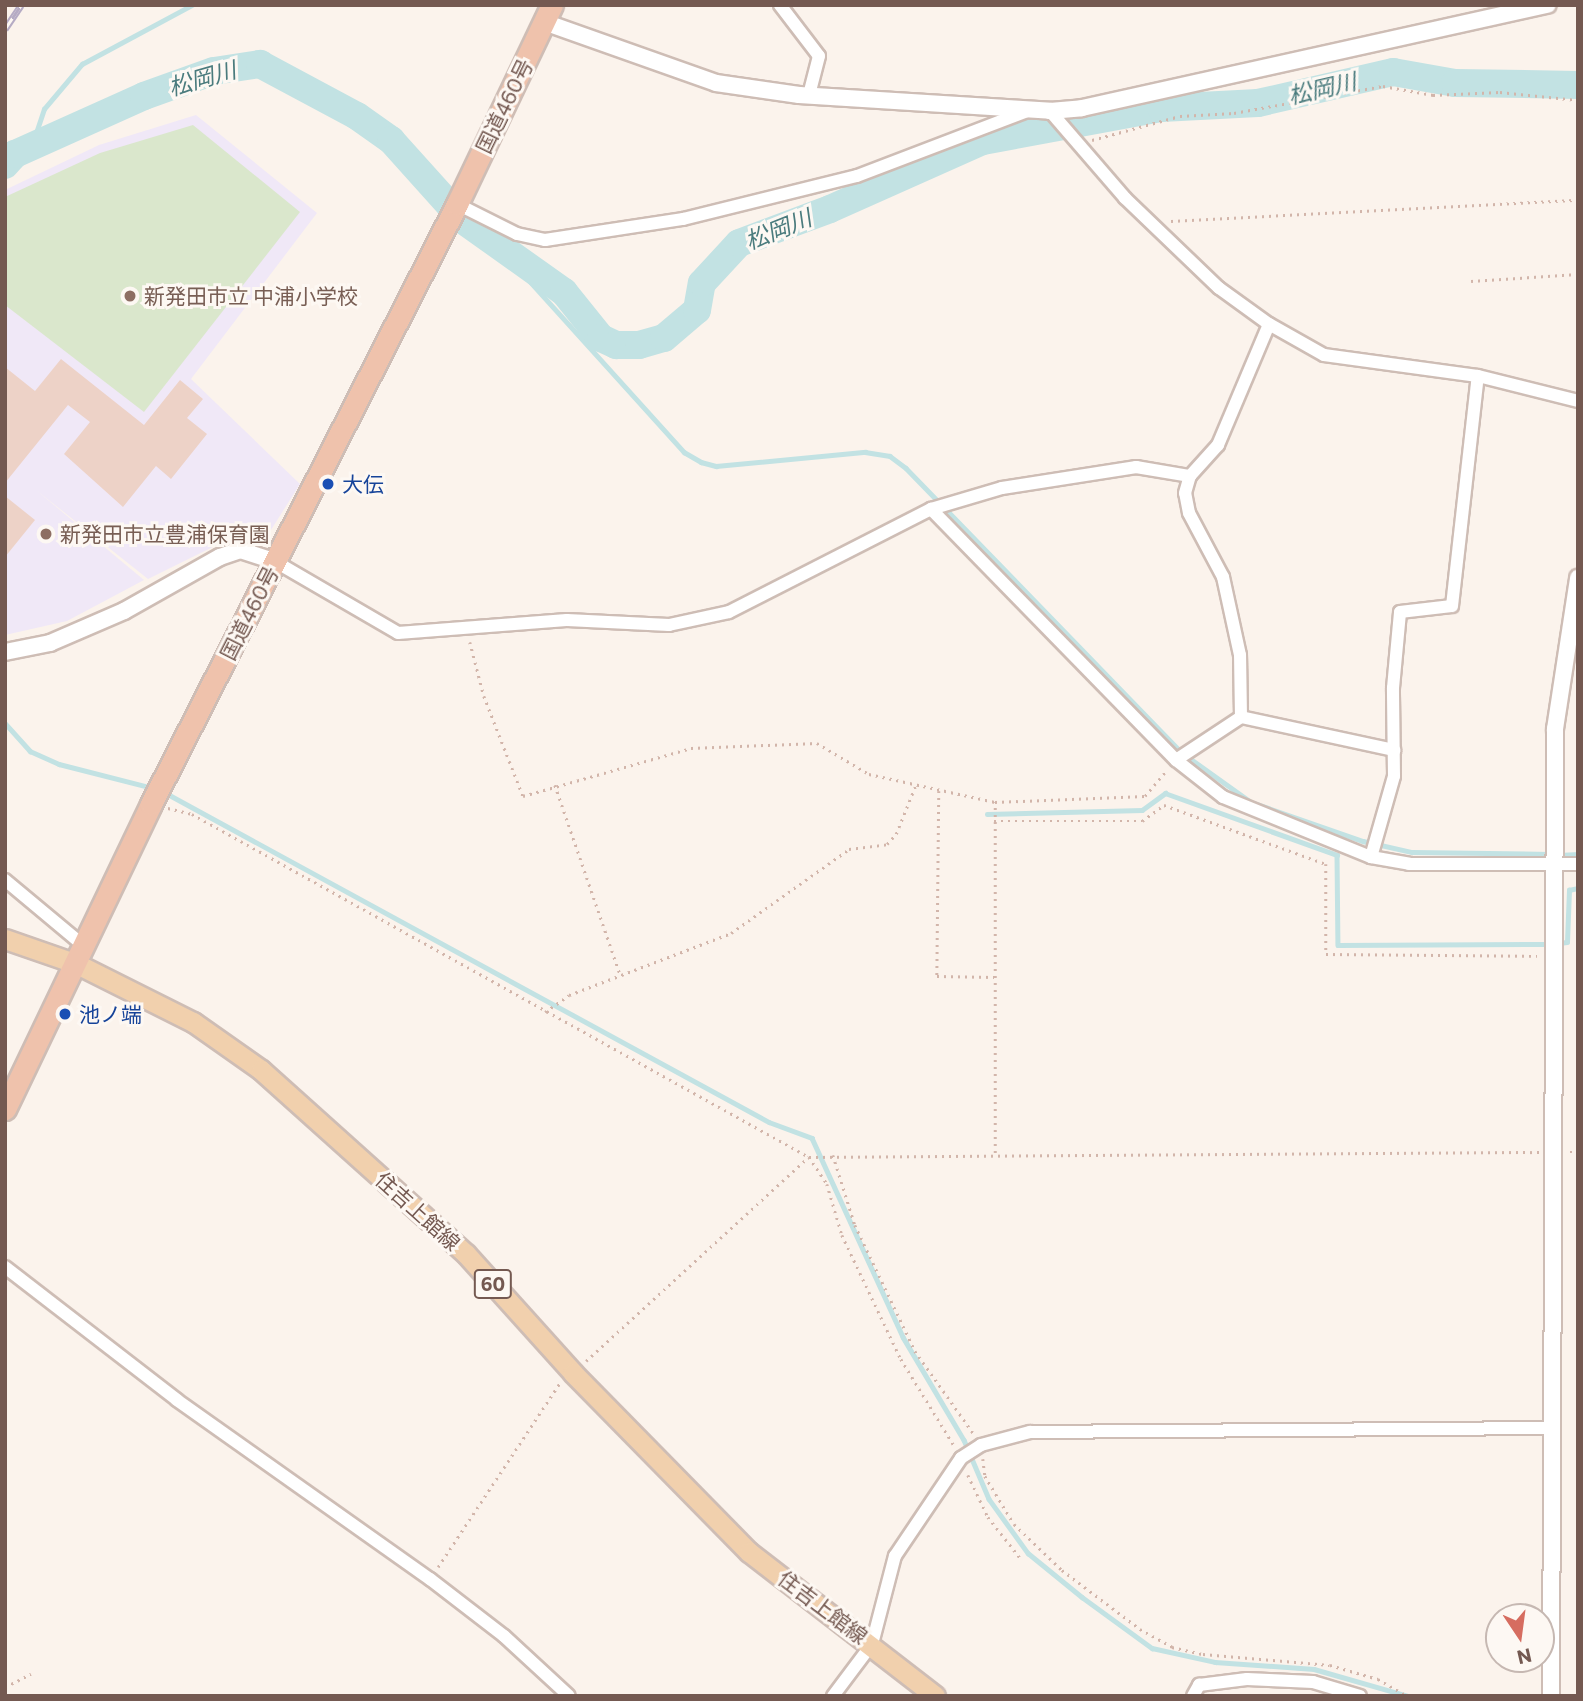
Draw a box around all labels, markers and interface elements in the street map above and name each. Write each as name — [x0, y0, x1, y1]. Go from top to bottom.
water label: 松岡川 — [165, 55, 239, 101]
street label: 国道460号 — [470, 55, 538, 157]
water label: 松岡川 — [1285, 67, 1359, 109]
water label: 松岡川 — [741, 203, 815, 255]
place label: 新発田市立 中浦小学校 — [144, 283, 358, 309]
marker: 新発田市立 中浦小学校 — [122, 288, 138, 304]
place label: 大伝 — [342, 471, 384, 497]
marker: 大伝 — [320, 476, 336, 492]
place label: 新発田市立豊浦保育園 — [60, 521, 270, 547]
marker: 新発田市立豊浦保育園 — [38, 526, 54, 542]
street label: 国道460号 — [215, 562, 283, 664]
place label: 池ノ端 — [79, 1001, 142, 1027]
marker: 池ノ端 — [57, 1006, 73, 1022]
street label: 住吉上館線 — [371, 1167, 465, 1255]
road number: 60 — [474, 1268, 512, 1300]
street label: 住吉上館線 — [773, 1565, 873, 1649]
north arrow — [1485, 1603, 1555, 1673]
text: N — [1515, 1644, 1534, 1670]

